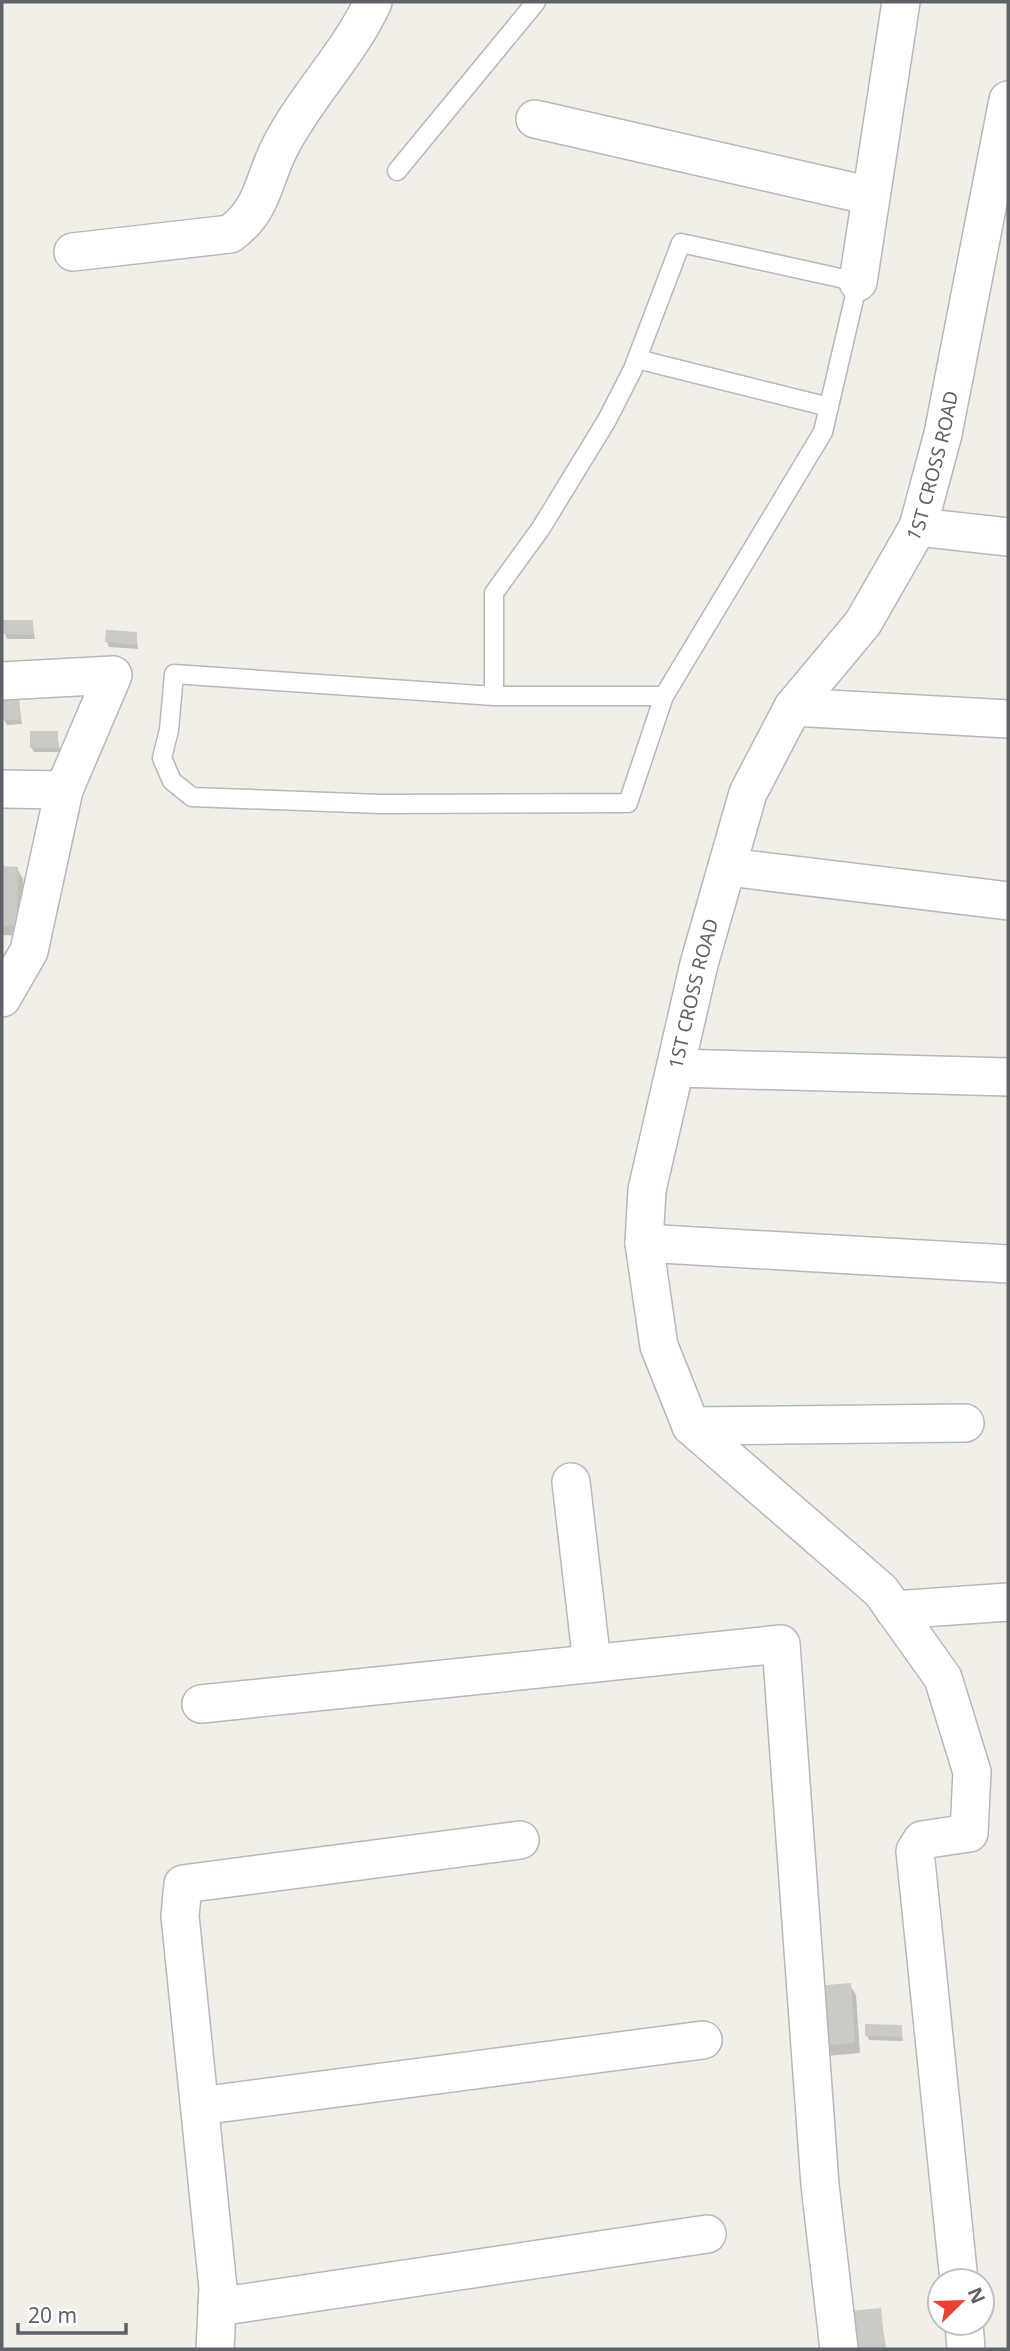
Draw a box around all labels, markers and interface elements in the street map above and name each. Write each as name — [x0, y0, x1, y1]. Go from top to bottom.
street label: 1ST CROSS ROAD — [900, 389, 964, 545]
street label: 1ST CROSS ROAD — [662, 915, 724, 1071]
north arrow — [926, 2267, 996, 2337]
text: N — [962, 2283, 992, 2308]
scale bar — [18, 2292, 126, 2336]
text: 20 m — [28, 2301, 77, 2329]

